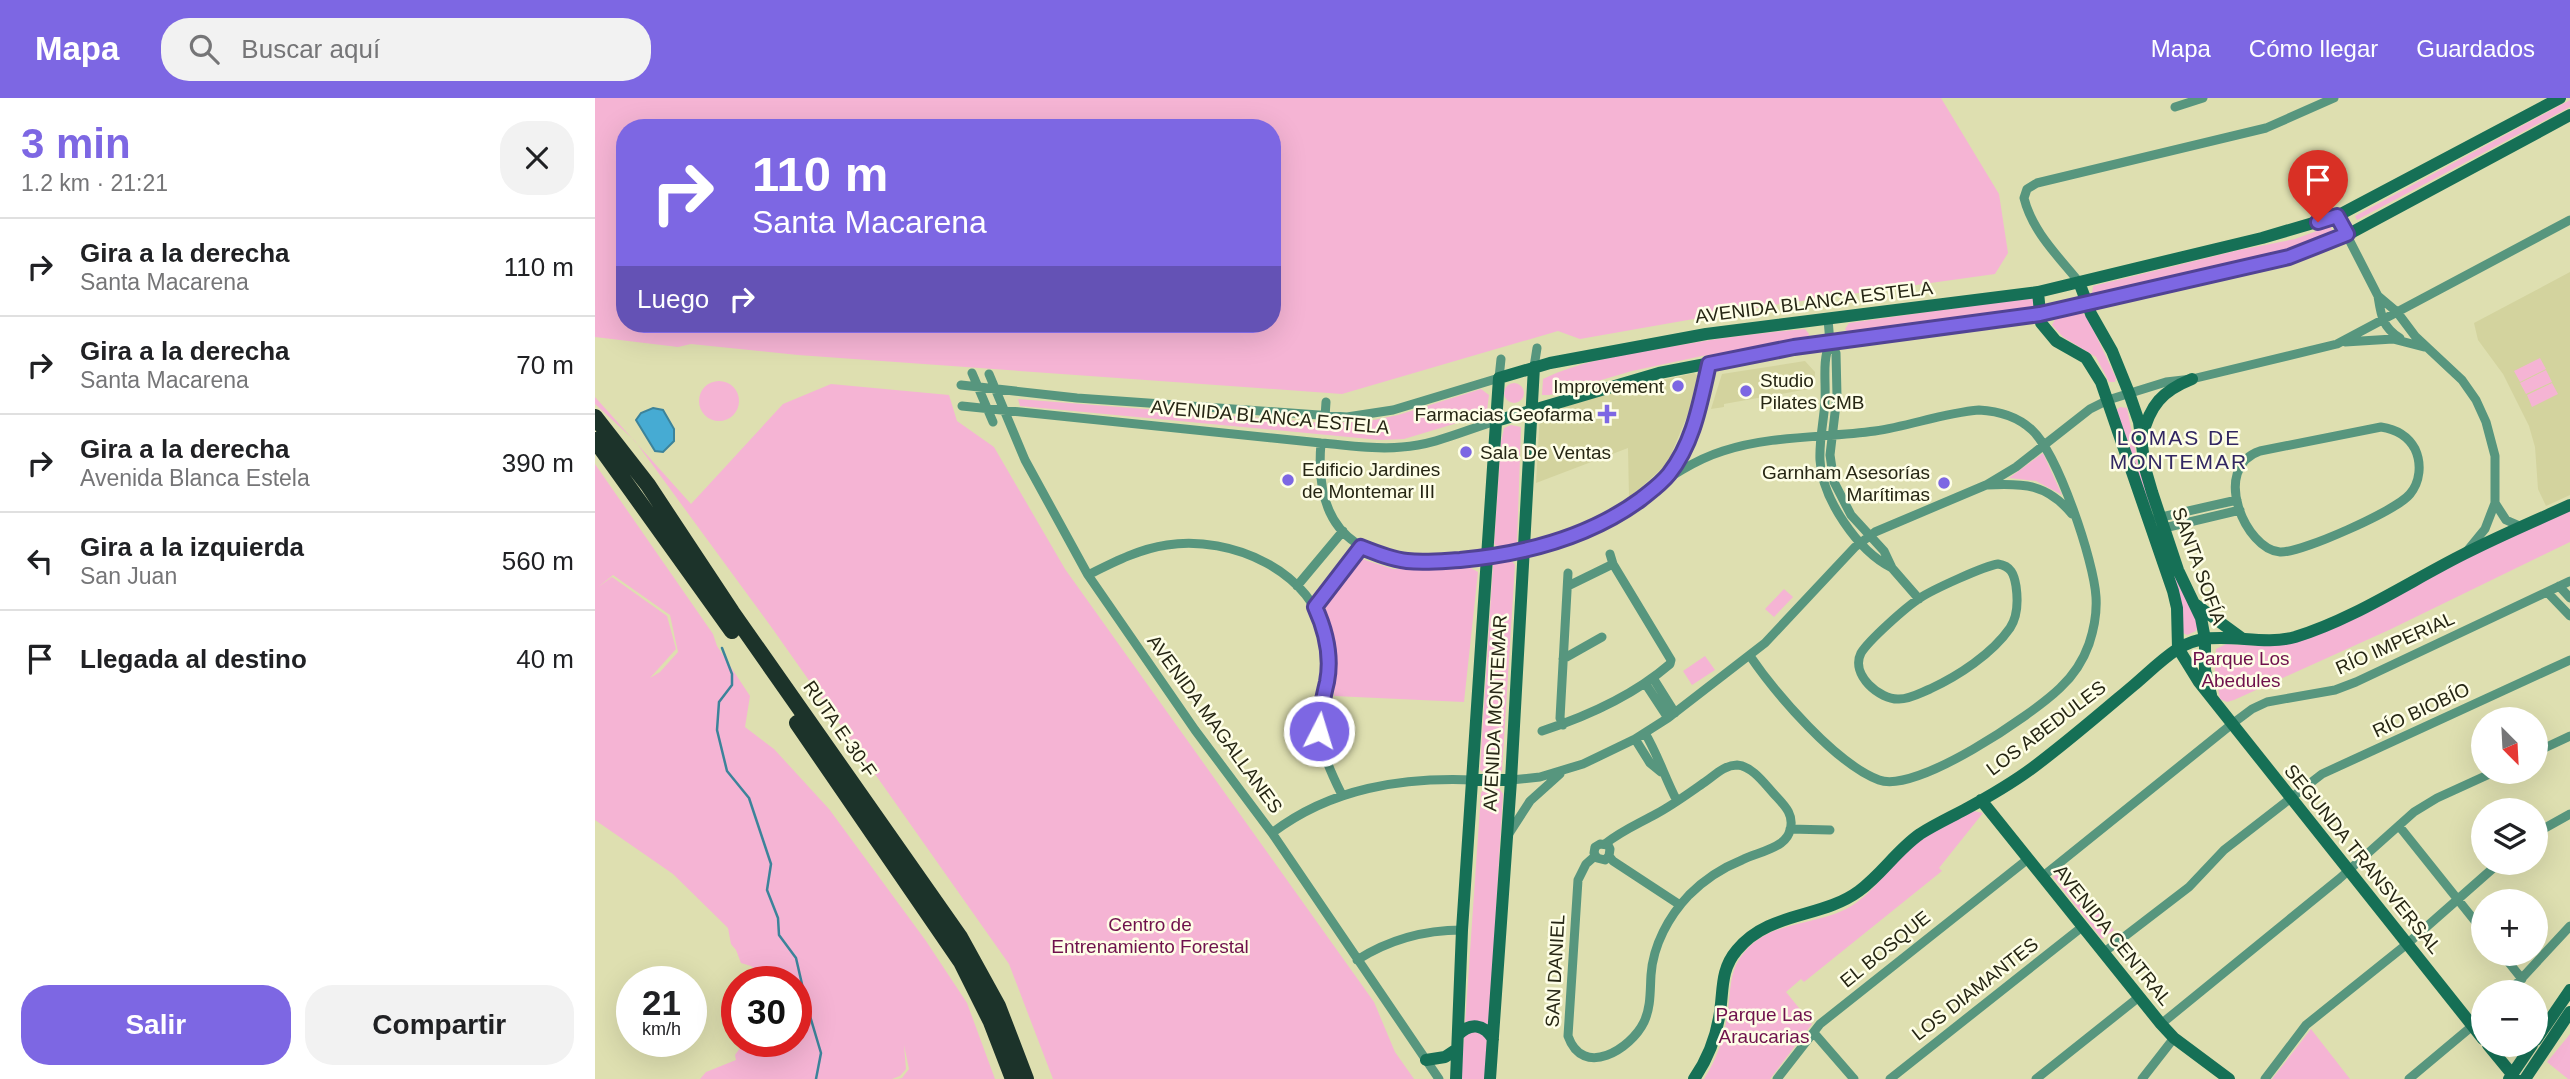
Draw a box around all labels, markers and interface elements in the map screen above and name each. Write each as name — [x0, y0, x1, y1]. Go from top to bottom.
search box — [161, 18, 651, 81]
text: Mapa — [35, 30, 119, 67]
icon: search — [185, 30, 223, 68]
text: Buscar aquí — [241, 34, 380, 64]
text: Mapa — [2151, 35, 2211, 62]
text: Cómo llegar — [2249, 35, 2378, 62]
text: Guardados — [2416, 35, 2535, 62]
text: 3 min — [21, 120, 131, 167]
button: close — [500, 121, 574, 195]
icon: right — [637, 147, 728, 238]
text: 110 m — [752, 147, 888, 201]
pin — [2288, 150, 2348, 222]
icon: arrive — [2299, 161, 2337, 199]
text: 1.2 km · 21:21 — [21, 170, 168, 196]
text: Santa Macarena — [752, 204, 987, 240]
text: Gira a la derecha — [80, 238, 290, 268]
icon: right — [21, 248, 59, 286]
text: 110 m — [504, 252, 574, 282]
text: Santa Macarena — [80, 269, 249, 295]
street label: AVENIDA BLANCA ESTELA — [1694, 277, 1934, 327]
icon: right — [723, 280, 761, 318]
text: Luego — [637, 284, 709, 314]
text: Gira a la derecha — [80, 336, 290, 366]
icon: right — [21, 346, 59, 384]
text: 70 m — [516, 350, 574, 380]
text: Santa Macarena — [80, 367, 249, 393]
place label: Studio Pilates CMB — [1760, 370, 1865, 413]
place label: Improvement — [1553, 376, 1665, 397]
marker: Improvement — [1670, 378, 1686, 394]
marker: Studio Pilates CMB — [1738, 383, 1754, 399]
street label: AVENIDA BLANCA ESTELA — [1150, 396, 1390, 438]
place label: Farmacias Geofarma — [1415, 404, 1593, 425]
marker: Farmacias Geofarma — [1599, 406, 1615, 422]
district label: LOMAS DE MONTEMAR — [2110, 426, 2248, 473]
text: Gira a la derecha — [80, 434, 290, 464]
place label: Sala De Ventas — [1480, 442, 1611, 463]
icon: right — [21, 444, 59, 482]
marker: Sala De Ventas — [1458, 444, 1474, 460]
text: 390 m — [502, 448, 574, 478]
place label: Edificio Jardines de Montemar III — [1302, 459, 1440, 502]
place label: Garnham Asesorías Marítimas — [1762, 462, 1930, 505]
text: Avenida Blanca Estela — [80, 465, 310, 491]
marker: Edificio Jardines de Montemar III — [1280, 472, 1296, 488]
marker: Garnham Asesorías Marítimas — [1936, 475, 1952, 491]
street label: SANTA SOFÍA — [2168, 505, 2230, 628]
text: Gira a la izquierda — [80, 532, 304, 562]
icon: left — [21, 542, 59, 580]
text: 560 m — [502, 546, 574, 576]
text: San Juan — [80, 563, 177, 589]
street label: RÍO IMPERIAL — [2332, 607, 2458, 679]
street label: AVENIDA MONTEMAR — [1479, 614, 1511, 812]
street label: AVENIDA MAGALLANES — [1143, 631, 1287, 817]
icon: arrive — [21, 640, 59, 678]
text: Llegada al destino — [80, 644, 307, 674]
text: 40 m — [516, 644, 574, 674]
park label: Parque Los Abedules — [2192, 648, 2290, 691]
street label: LOS ABEDULES — [1982, 676, 2110, 780]
street label: RUTA E-30-F — [799, 677, 881, 781]
street label: RÍO BIOBÍO — [2369, 678, 2473, 742]
position arrow — [1282, 694, 1356, 768]
north arrow — [2471, 707, 2548, 784]
map controls — [2471, 707, 2548, 1057]
street label: SEGUNDA TRANSVERSAL — [2280, 760, 2446, 958]
button: layers — [2471, 798, 2548, 875]
street label: AVENIDA CENTRAL — [2050, 860, 2176, 1010]
button: + — [2471, 889, 2548, 966]
street label: EL BOSQUE — [1836, 907, 1934, 991]
park label: Centro de Entrenamiento Forestal — [1051, 914, 1249, 957]
street label: SAN DANIEL — [1542, 914, 1568, 1028]
street label: LOS DIAMANTES — [1908, 933, 2042, 1045]
speed limit sign: 30 — [721, 966, 812, 1057]
button: − — [2471, 980, 2548, 1057]
text: 21 — [642, 983, 681, 1022]
button: Salir — [21, 985, 291, 1065]
button: Compartir — [305, 985, 574, 1065]
park label: Parque Las Araucarias — [1715, 1004, 1813, 1047]
text: km/h — [642, 1019, 681, 1039]

